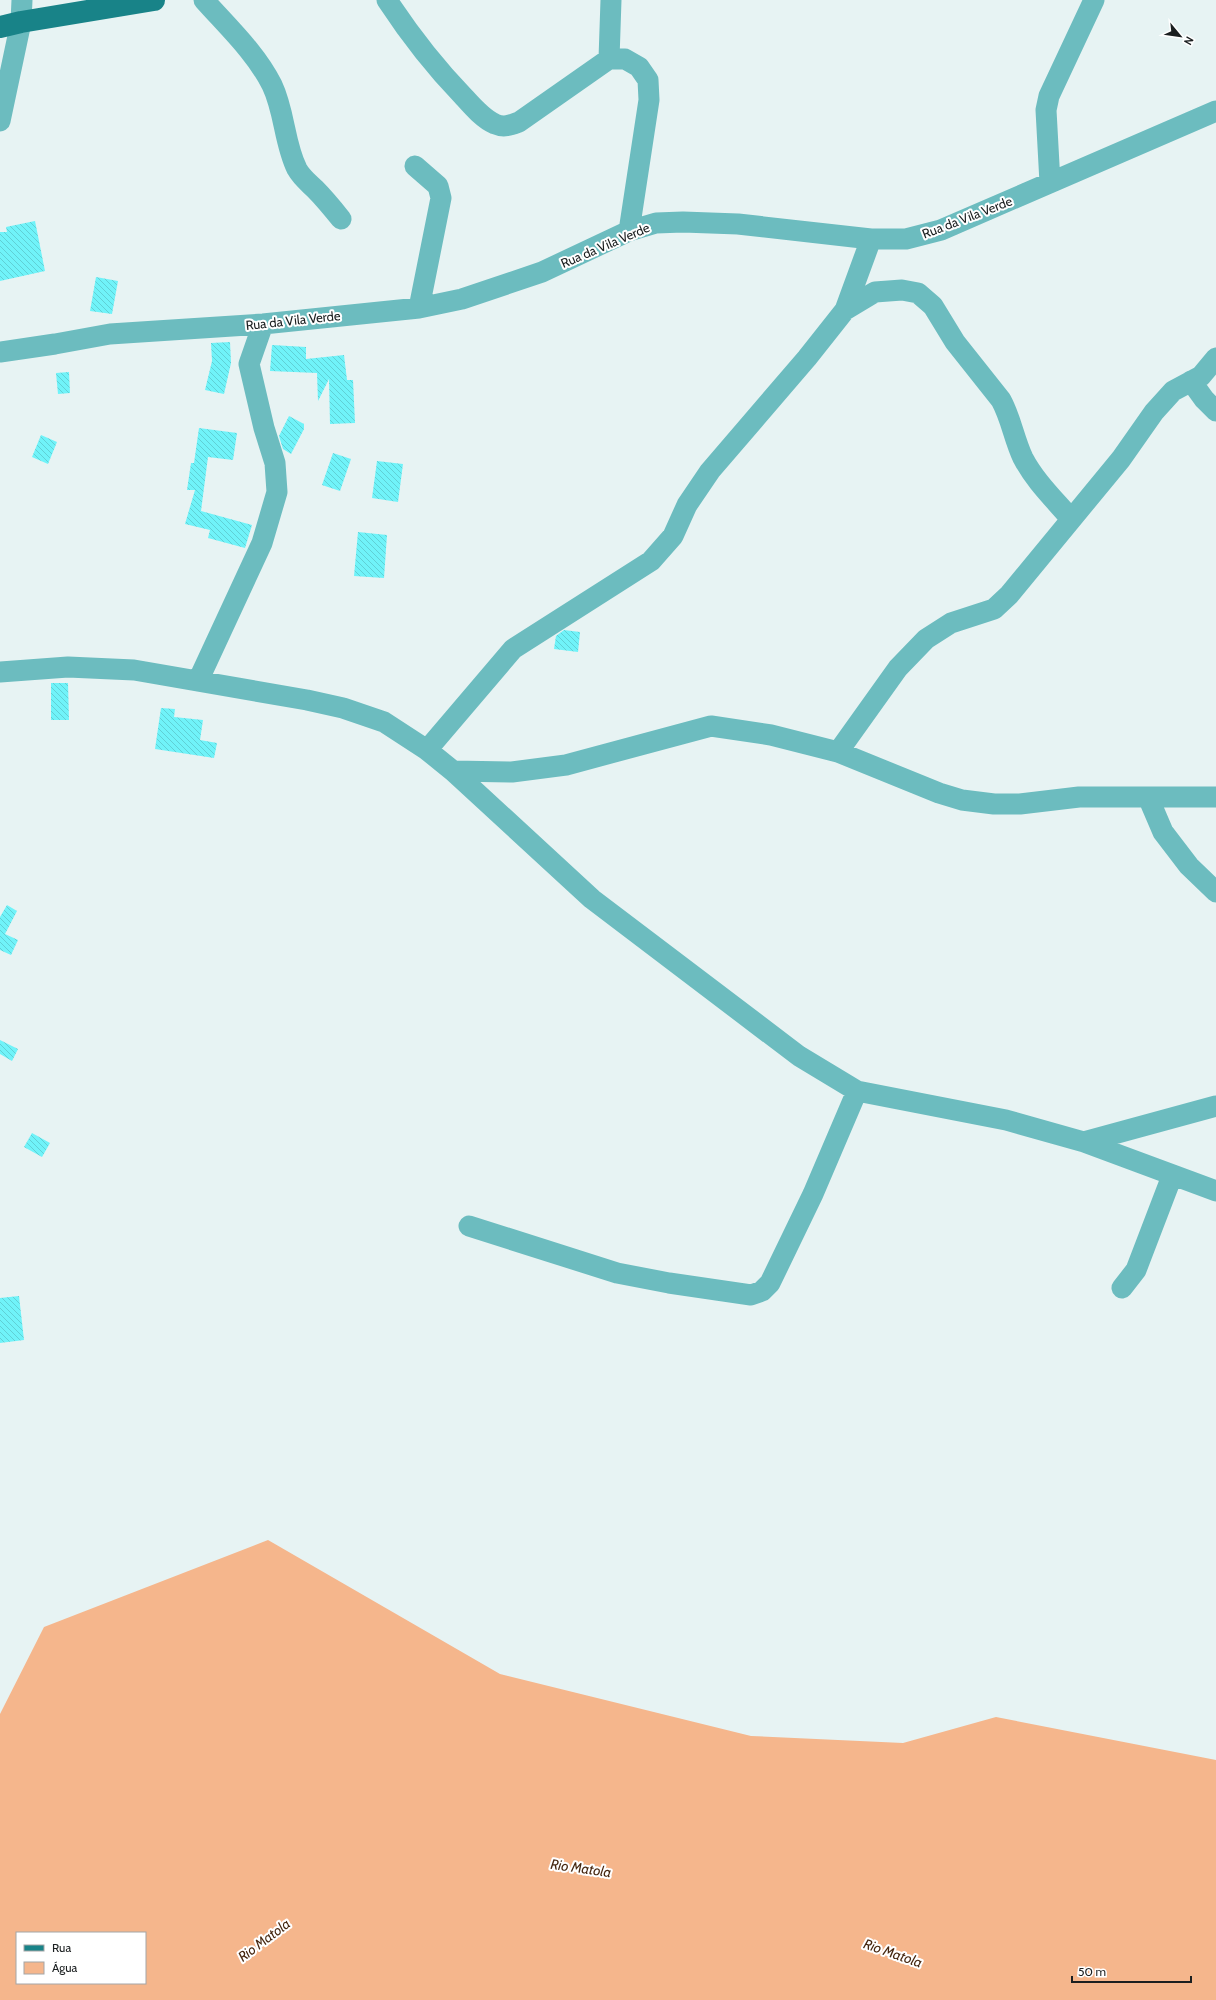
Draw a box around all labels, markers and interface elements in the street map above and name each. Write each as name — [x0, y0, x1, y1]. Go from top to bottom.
north arrow — [1160, 16, 1200, 56]
text: N — [1181, 34, 1197, 48]
street label: Rua da Vila Verde — [920, 192, 1015, 242]
street label: Rua da Vila Verde — [558, 219, 652, 271]
street label: Rua da Vila Verde — [245, 307, 341, 333]
water label: Rio Matola — [550, 1855, 612, 1881]
water label: Rio Matola — [234, 1914, 294, 1966]
legend — [16, 1932, 146, 1984]
water label: Rio Matola — [861, 1935, 925, 1971]
text: Rua — [52, 1940, 71, 1955]
scale bar — [1072, 1958, 1191, 1984]
text: Água — [52, 1960, 78, 1975]
text: 50 m — [1078, 1964, 1106, 1979]

